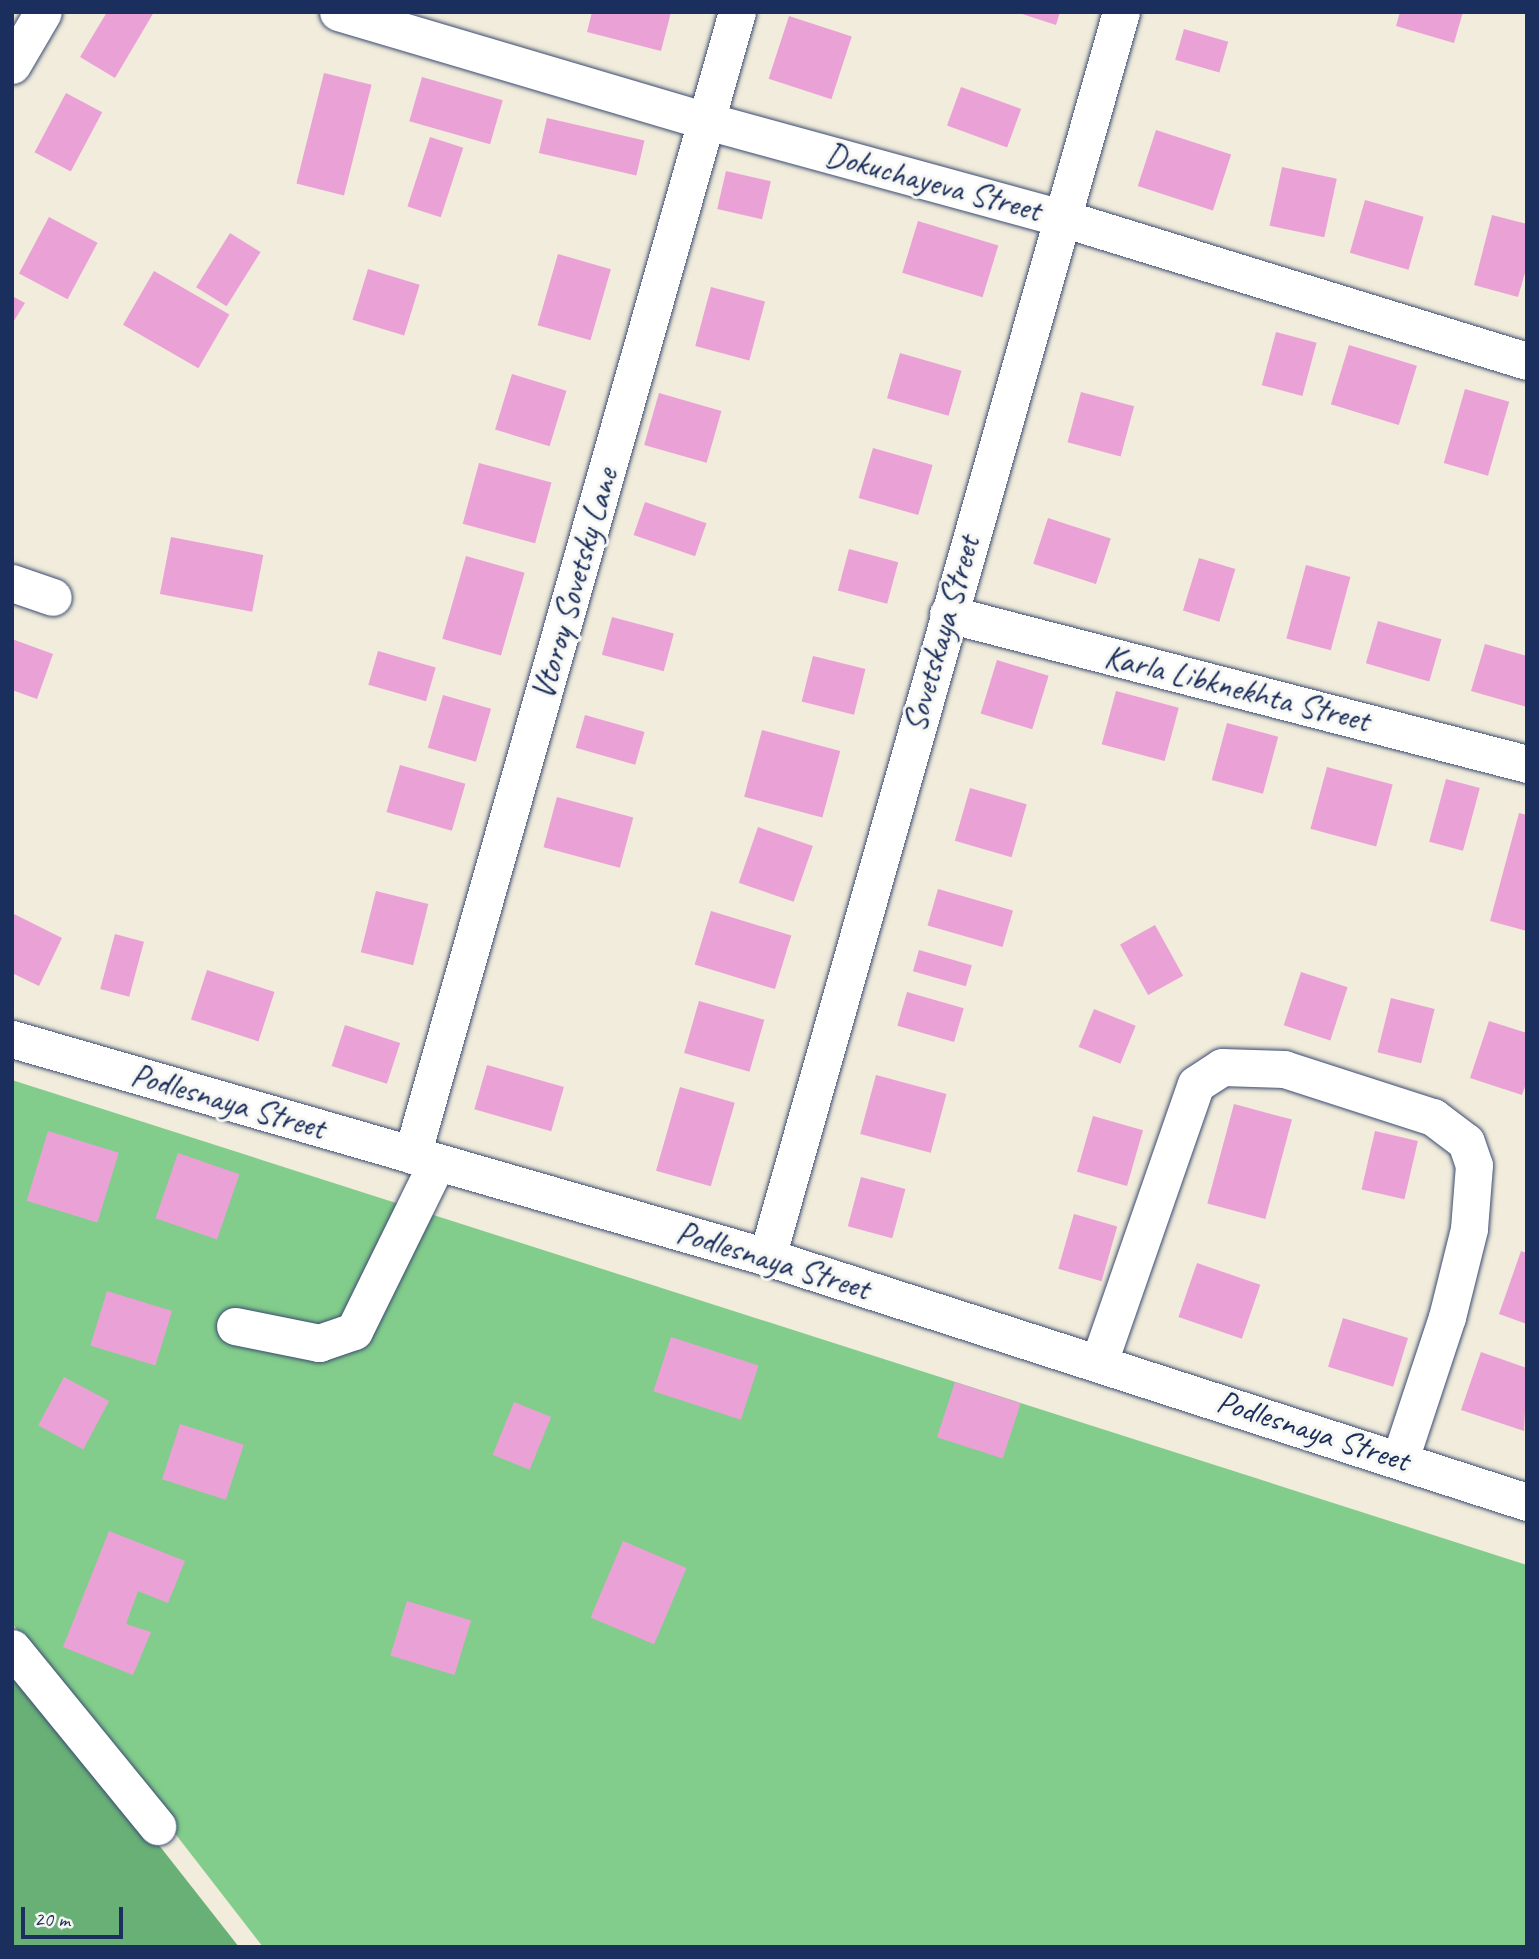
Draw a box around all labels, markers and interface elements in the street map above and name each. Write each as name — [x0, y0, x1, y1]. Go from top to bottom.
street label: Dokuchayeva Street — [821, 135, 1045, 231]
street label: Vtoroy Sovetsky Lane — [523, 464, 627, 704]
street label: Sovetskaya Street — [895, 531, 989, 737]
street label: Karla Libknekhta Street — [1100, 637, 1374, 741]
street label: Podlesnaya Street — [126, 1055, 330, 1149]
street label: Podlesnaya Street — [671, 1213, 875, 1309]
street label: Podlesnaya Street — [1212, 1381, 1414, 1481]
scale bar — [24, 1892, 126, 1936]
text: 20 m — [34, 1906, 70, 1932]

